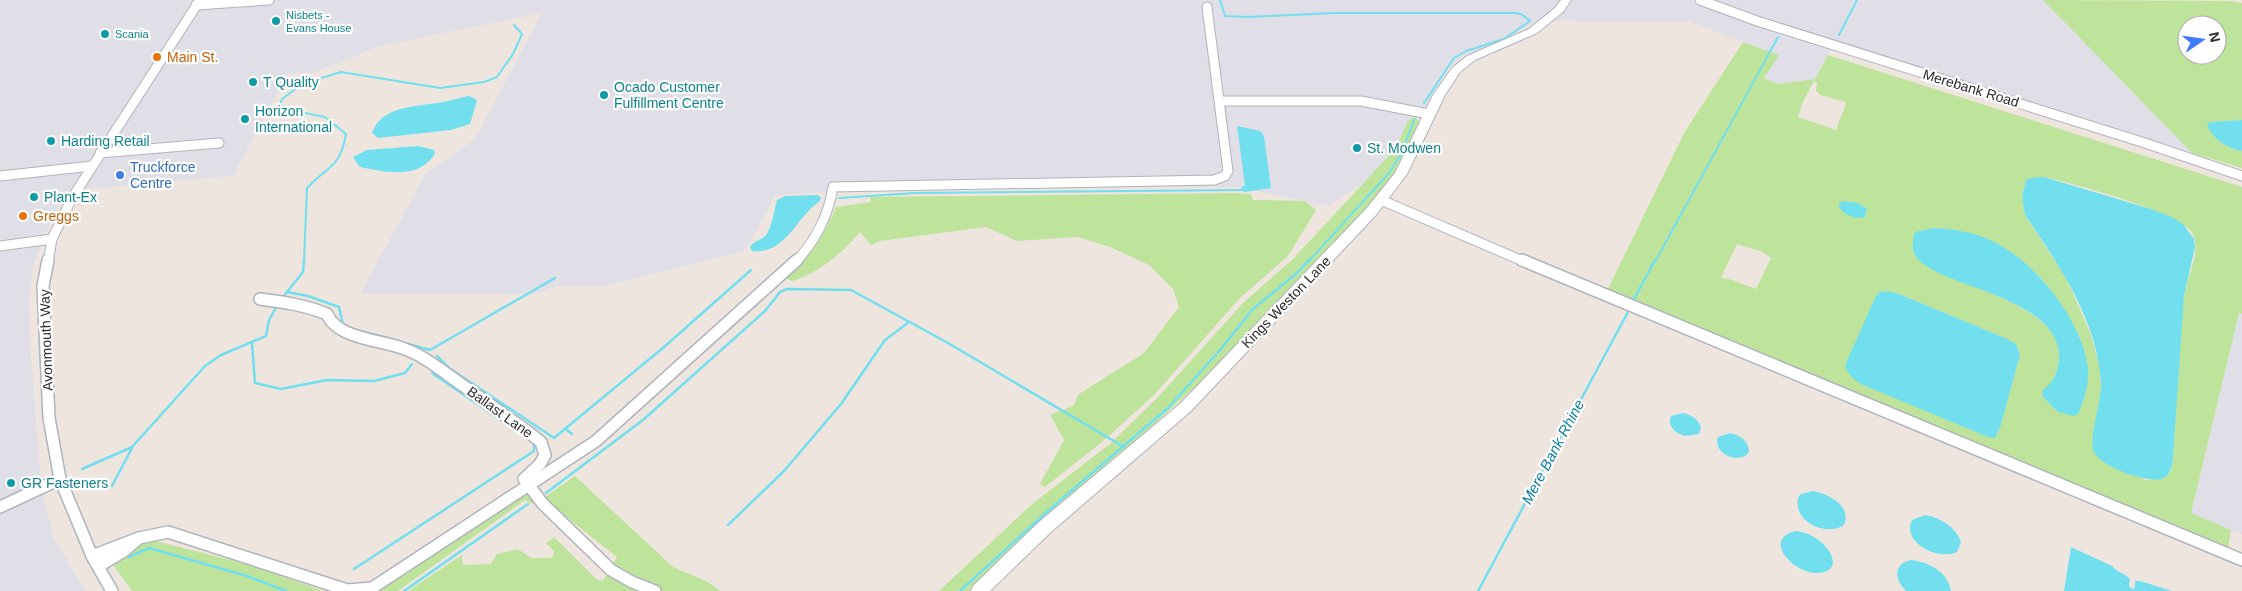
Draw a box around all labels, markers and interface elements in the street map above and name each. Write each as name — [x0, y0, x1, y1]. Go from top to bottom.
place label: Nisbets - Evans House — [286, 9, 351, 34]
marker: Nisbets - Evans House — [270, 15, 282, 27]
north arrow — [2177, 15, 2227, 65]
marker: Scania — [99, 28, 111, 40]
place label: Scania — [115, 28, 150, 40]
text: N — [2206, 30, 2224, 44]
place label: Main St. — [167, 49, 218, 65]
marker: Main St. — [151, 51, 163, 63]
street label: Merebank Road — [1921, 66, 2021, 110]
place label: T Quality — [263, 74, 319, 90]
marker: T Quality — [247, 76, 259, 88]
place label: Ocado Customer Fulfillment Centre — [614, 79, 724, 111]
marker: Ocado Customer Fulfillment Centre — [598, 89, 610, 101]
place label: Horizon International — [255, 103, 332, 135]
marker: Horizon International — [239, 113, 251, 125]
place label: Harding Retail — [61, 133, 150, 149]
marker: Harding Retail — [45, 135, 57, 147]
place label: St. Modwen — [1367, 140, 1441, 156]
marker: St. Modwen — [1351, 142, 1363, 154]
place label: Truckforce Centre — [130, 159, 196, 191]
marker: Truckforce Centre — [114, 169, 126, 181]
place label: Plant-Ex — [44, 189, 97, 205]
marker: Plant-Ex — [28, 191, 40, 203]
place label: Greggs — [33, 208, 79, 224]
marker: Greggs — [17, 210, 29, 222]
street label: Kings Weston Lane — [1238, 253, 1334, 351]
street label: Avonmouth Way — [36, 289, 56, 391]
street label: Ballast Lane — [464, 383, 536, 441]
water label: Mere Bank Rhine — [1518, 397, 1587, 507]
place label: GR Fasteners — [21, 475, 108, 491]
marker: GR Fasteners — [5, 477, 17, 489]

